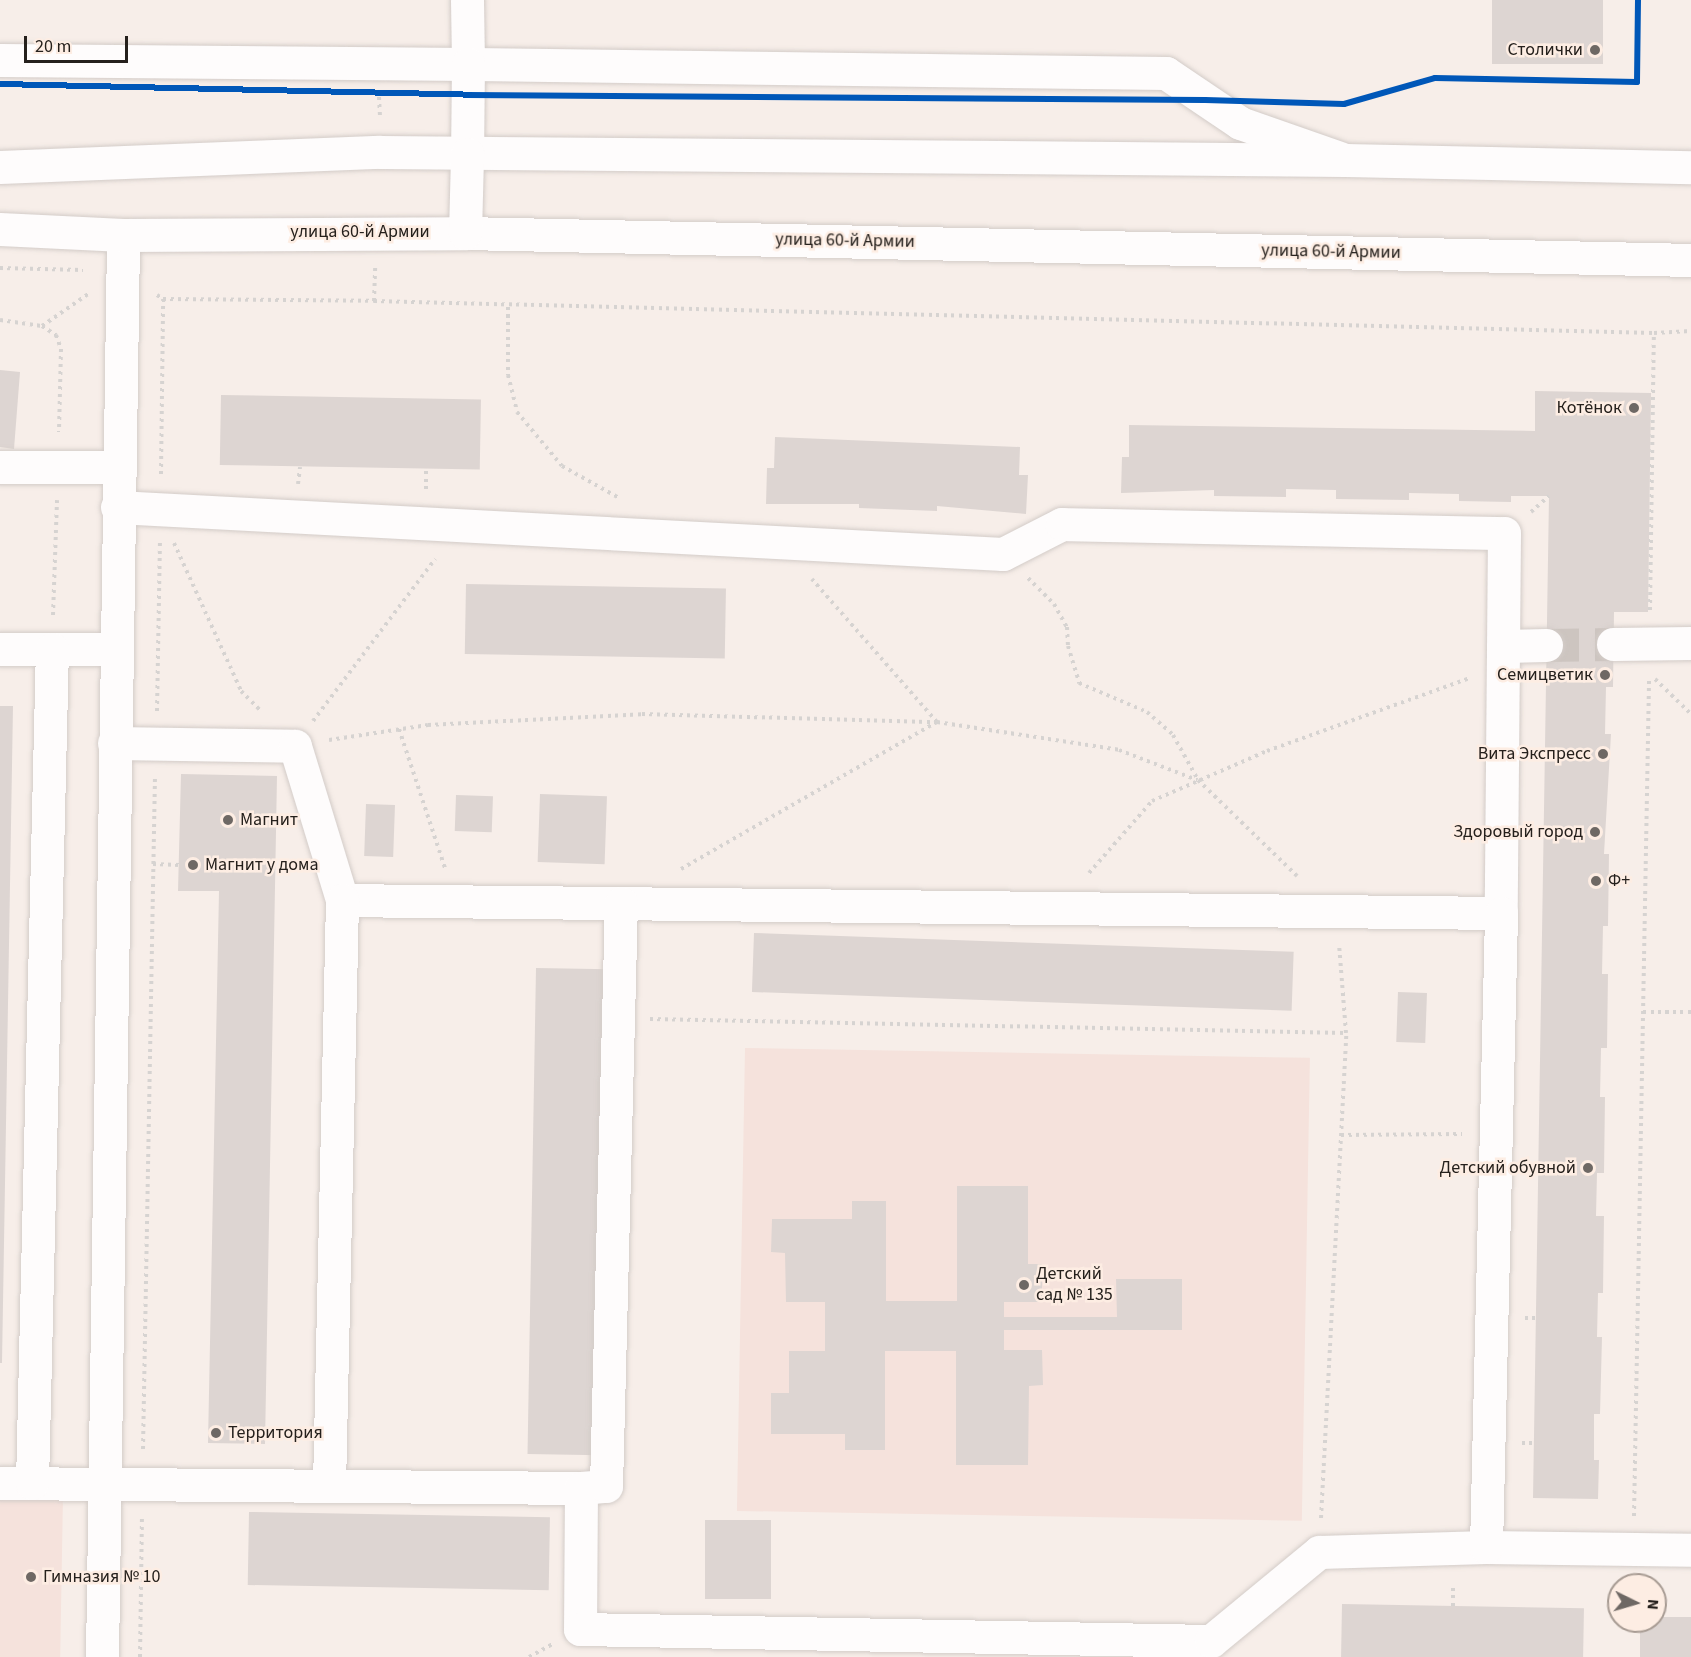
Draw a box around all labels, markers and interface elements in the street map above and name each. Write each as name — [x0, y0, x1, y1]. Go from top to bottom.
scale bar — [27, 24, 130, 62]
text: 20 m — [35, 34, 71, 59]
place label: Столички — [1507, 39, 1583, 61]
marker: Столички — [1588, 43, 1602, 57]
street label: улица 60-й Армии — [290, 221, 430, 243]
street label: улица 60-й Армии — [775, 229, 915, 253]
street label: улица 60-й Армии — [1261, 240, 1401, 264]
place label: Котёнок — [1557, 397, 1622, 419]
marker: Котёнок — [1627, 401, 1641, 415]
place label: Cемицветик — [1497, 664, 1593, 686]
marker: Cемицветик — [1598, 668, 1612, 682]
place label: Вита Экспресс — [1478, 743, 1591, 765]
marker: Вита Экспресс — [1596, 747, 1610, 761]
place label: Магнит — [240, 809, 298, 831]
marker: Магнит — [221, 813, 235, 827]
place label: Здоровый город — [1453, 821, 1583, 843]
marker: Здоровый город — [1588, 825, 1602, 839]
place label: Магнит у дома — [205, 854, 319, 876]
marker: Магнит у дома — [186, 858, 200, 872]
place label: Ф+ — [1608, 870, 1630, 892]
marker: Ф+ — [1589, 874, 1603, 888]
place label: Детский обувной — [1440, 1157, 1576, 1179]
marker: Детский обувной — [1581, 1161, 1595, 1175]
place label: Детский сад № 135 — [1036, 1264, 1113, 1306]
marker: Детский сад № 135 — [1017, 1278, 1031, 1292]
place label: Территория — [228, 1422, 323, 1444]
marker: Территория — [209, 1426, 223, 1440]
place label: Гимназия № 10 — [43, 1566, 160, 1588]
marker: Гимназия № 10 — [24, 1570, 38, 1584]
north arrow — [1607, 1573, 1667, 1633]
text: N — [1642, 1598, 1664, 1611]

